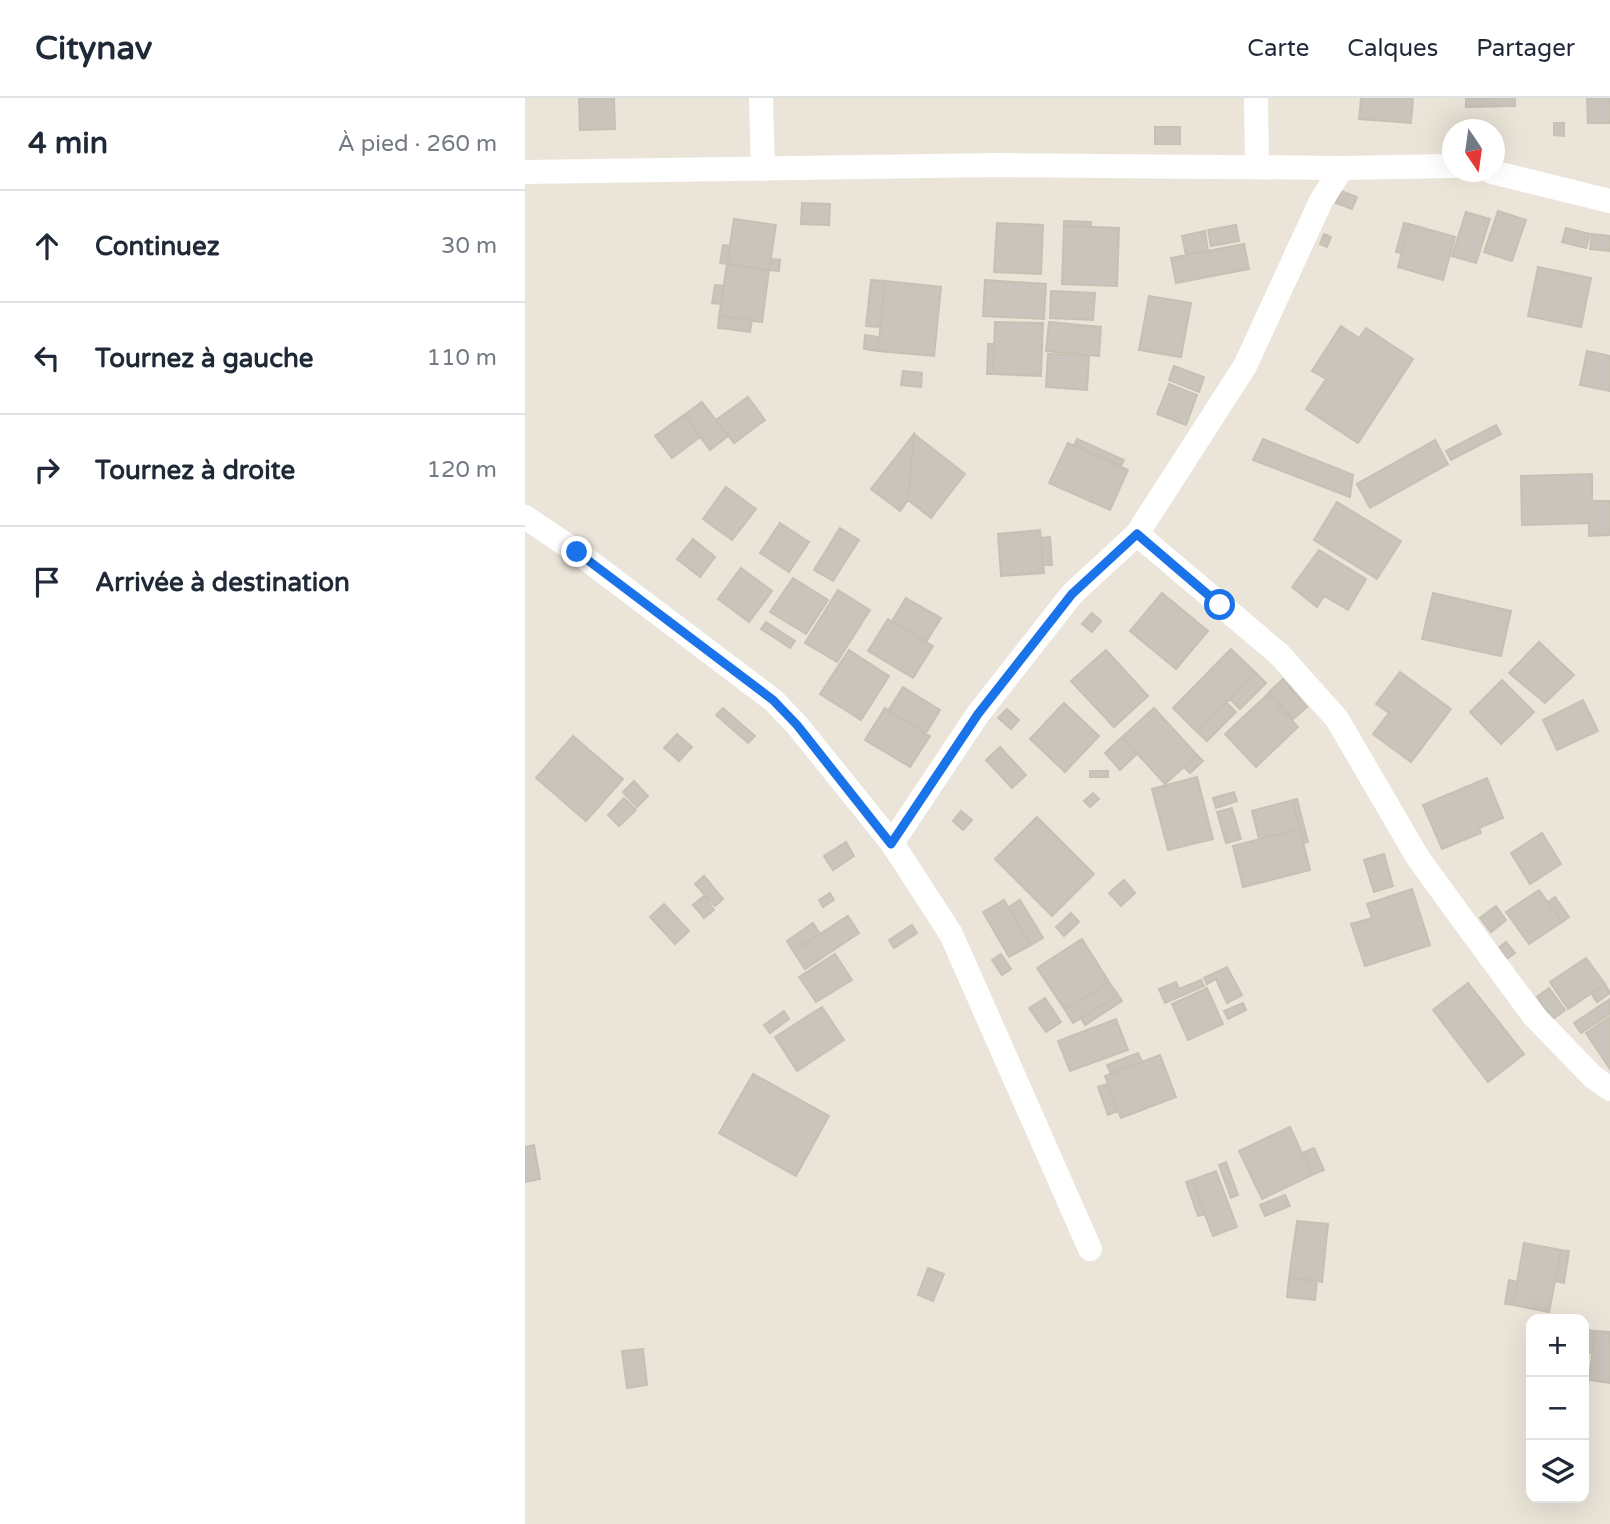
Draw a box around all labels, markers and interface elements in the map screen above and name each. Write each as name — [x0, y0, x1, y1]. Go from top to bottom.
text: Citynav — [35, 29, 152, 68]
text: Carte — [1247, 34, 1309, 63]
text: Calques — [1347, 34, 1438, 63]
text: Partager — [1476, 34, 1575, 63]
north arrow — [1442, 119, 1505, 182]
text: 4 min — [28, 125, 108, 162]
text: À pied · 260 m — [338, 130, 497, 158]
icon: ahead — [28, 227, 66, 265]
text: Continuez — [95, 231, 220, 262]
text: 30 m — [441, 232, 497, 260]
icon: left — [28, 339, 66, 377]
text: Tournez à gauche — [95, 343, 314, 374]
text: 110 m — [427, 344, 497, 372]
icon: right — [28, 451, 66, 489]
text: Tournez à droite — [95, 455, 295, 486]
text: 120 m — [427, 456, 497, 484]
route end — [561, 536, 592, 567]
icon: arrive — [28, 563, 66, 601]
text: Arrivée à destination — [95, 567, 350, 598]
route start — [1204, 589, 1235, 620]
map controls — [1526, 1314, 1589, 1503]
button: + — [1526, 1314, 1589, 1377]
button: − — [1526, 1377, 1589, 1440]
button: layers — [1526, 1440, 1589, 1503]

